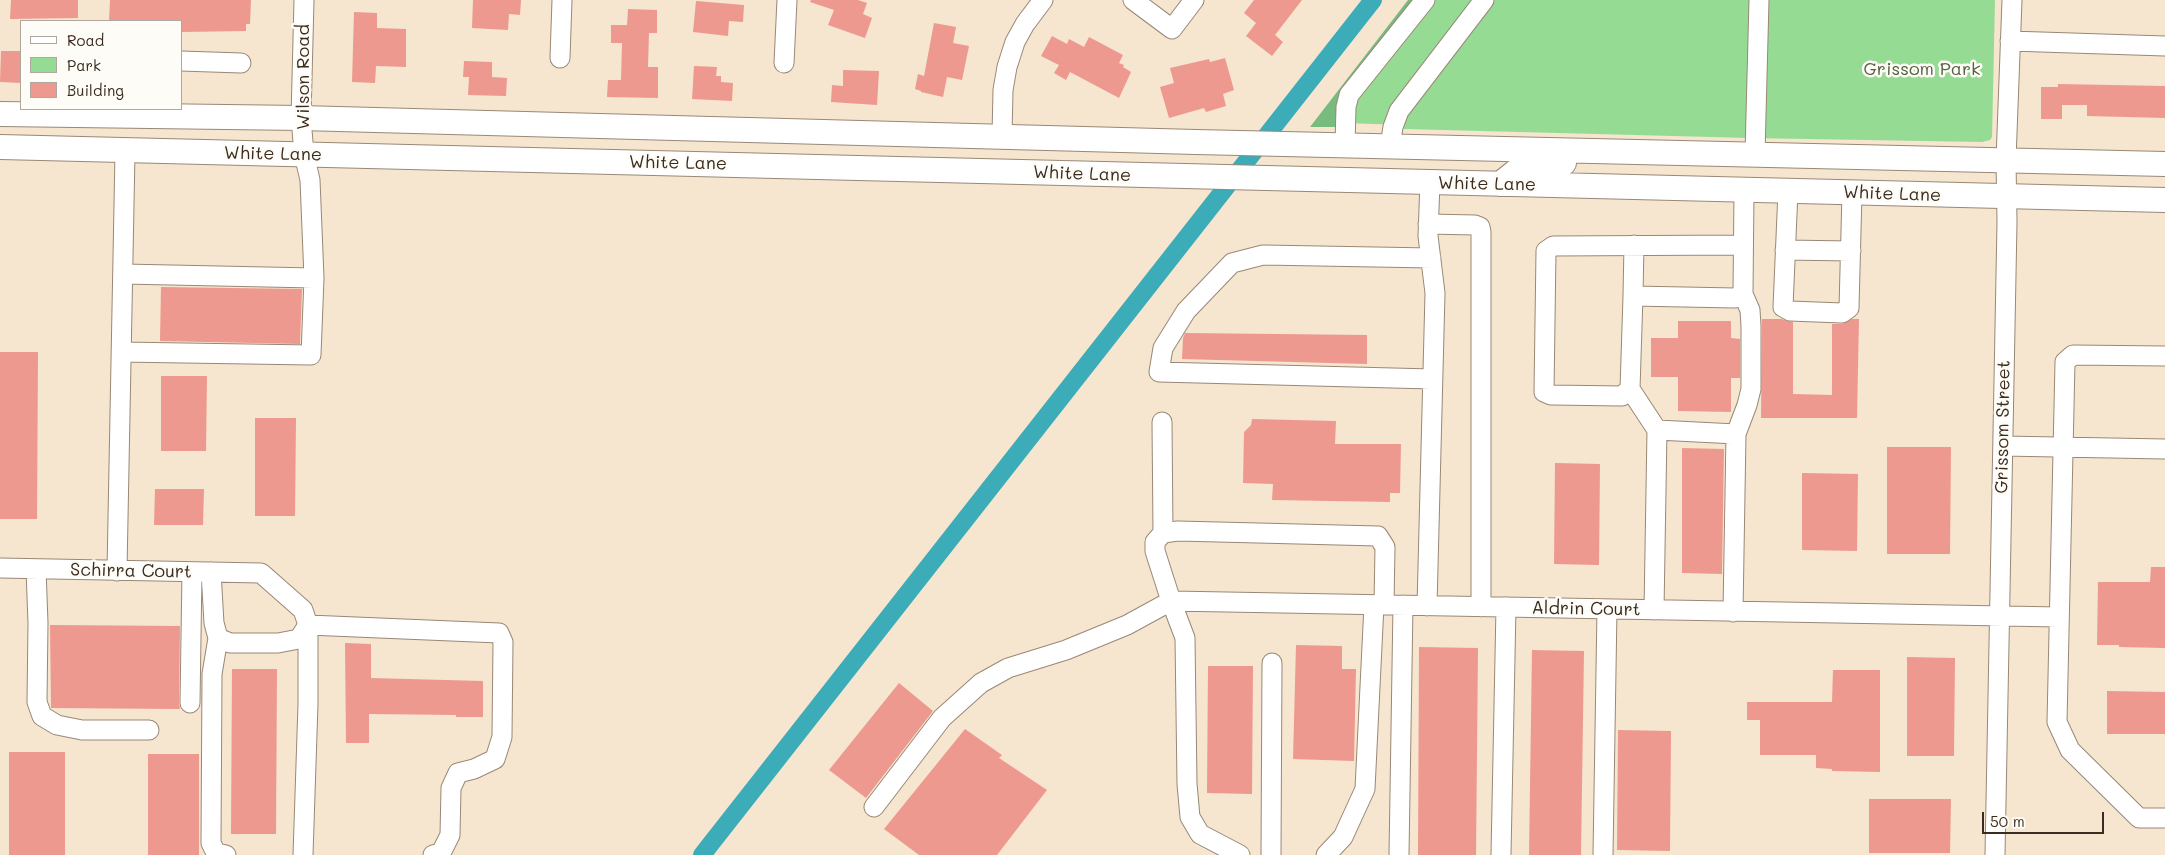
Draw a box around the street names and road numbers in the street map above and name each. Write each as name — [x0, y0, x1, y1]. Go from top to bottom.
street label: Wilson Road — [292, 24, 314, 130]
street label: White Lane — [224, 142, 322, 166]
street label: White Lane — [629, 151, 727, 175]
street label: White Lane — [1033, 161, 1131, 187]
street label: White Lane — [1438, 172, 1536, 196]
street label: White Lane — [1843, 181, 1941, 207]
street label: Grissom Street — [1991, 360, 2015, 494]
street label: Schirra Court — [70, 559, 192, 583]
street label: Aldrin Court — [1531, 597, 1641, 621]

